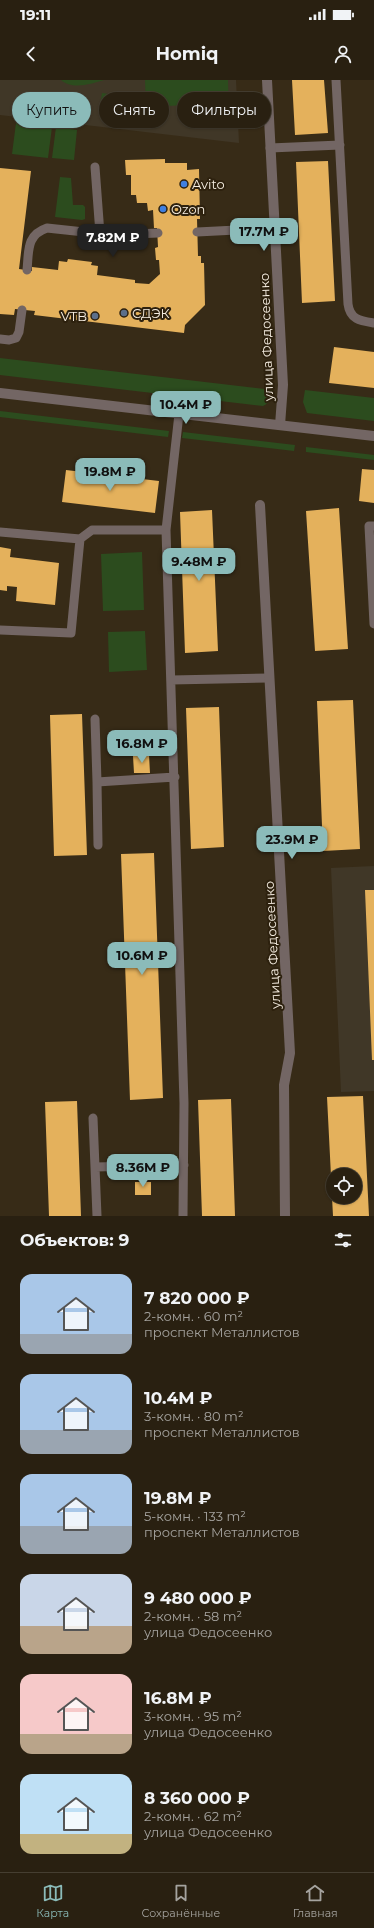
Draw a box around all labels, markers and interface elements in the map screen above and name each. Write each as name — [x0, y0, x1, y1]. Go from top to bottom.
text: 19:11 — [20, 5, 51, 24]
icon: back — [20, 43, 42, 65]
text: Homiq — [155, 43, 219, 65]
icon: person — [332, 43, 354, 65]
chip: Купить — [12, 92, 91, 128]
chip: Снять — [99, 92, 169, 128]
chip: Фильтры — [177, 92, 271, 128]
place label: Avito — [192, 176, 225, 192]
marker: Avito — [179, 179, 189, 189]
place label: Ozon — [171, 201, 205, 217]
marker: Ozon — [158, 204, 168, 214]
pin: 17.7M ₽ — [227, 218, 301, 252]
text: 17.7M ₽ — [239, 223, 289, 239]
pin: 7.82M ₽ — [76, 224, 150, 258]
text: 7.82M ₽ — [86, 229, 140, 245]
street label: улица Федосеенко — [256, 273, 276, 402]
place label: СДЭК — [132, 305, 170, 321]
place label: VTB — [61, 308, 87, 324]
marker: СДЭК — [119, 308, 129, 318]
marker: VTB — [90, 311, 100, 321]
pin: 10.4M ₽ — [149, 391, 223, 425]
text: 10.4M ₽ — [160, 396, 212, 412]
pin: 19.8M ₽ — [73, 458, 147, 492]
text: 19.8M ₽ — [84, 463, 136, 479]
pin: 9.48M ₽ — [162, 548, 236, 582]
text: 9.48M ₽ — [171, 553, 227, 569]
pin: 16.8M ₽ — [105, 730, 179, 764]
text: 16.8M ₽ — [116, 735, 168, 751]
pin: 23.9M ₽ — [255, 826, 329, 860]
text: 23.9M ₽ — [265, 831, 319, 847]
street label: улица Федосеенко — [261, 881, 283, 1010]
pin: 10.6M ₽ — [105, 942, 179, 976]
text: 10.6M ₽ — [116, 947, 168, 963]
pin: 8.36M ₽ — [106, 1154, 180, 1188]
text: 8.36M ₽ — [116, 1159, 170, 1175]
map controls — [326, 1168, 362, 1204]
button: locate — [326, 1168, 362, 1204]
icon: filters — [332, 1229, 354, 1251]
text: Объектов: 9 — [20, 1230, 129, 1250]
text: 7 820 000 ₽ — [144, 1288, 250, 1308]
icon: home — [52, 1290, 100, 1338]
text: 2-комн. · 60 m² — [144, 1308, 243, 1324]
text: проспект Металлистов — [144, 1324, 300, 1340]
text: 10.4M ₽ — [144, 1388, 212, 1408]
icon: home — [52, 1390, 100, 1438]
text: 3-комн. · 80 m² — [144, 1408, 243, 1424]
text: проспект Металлистов — [144, 1424, 300, 1440]
text: 19.8M ₽ — [144, 1488, 211, 1508]
icon: home — [52, 1490, 100, 1538]
text: 5-комн. · 133 m² — [144, 1508, 246, 1524]
text: проспект Металлистов — [144, 1524, 300, 1540]
text: 9 480 000 ₽ — [144, 1588, 252, 1608]
icon: home — [52, 1590, 100, 1638]
text: 2-комн. · 58 m² — [144, 1608, 242, 1624]
text: улица Федосеенко — [144, 1624, 272, 1640]
text: 16.8M ₽ — [144, 1688, 212, 1708]
icon: home — [52, 1690, 100, 1738]
text: 3-комн. · 95 m² — [144, 1708, 242, 1724]
text: улица Федосеенко — [144, 1724, 272, 1740]
text: 8 360 000 ₽ — [144, 1788, 250, 1808]
icon: home — [52, 1790, 100, 1838]
text: 2-комн. · 62 m² — [144, 1808, 242, 1824]
text: улица Федосеенко — [144, 1824, 272, 1840]
tab: Карта — [36, 1882, 69, 1920]
tab: Сохранённые — [142, 1882, 220, 1920]
tab: Главная — [293, 1882, 338, 1920]

